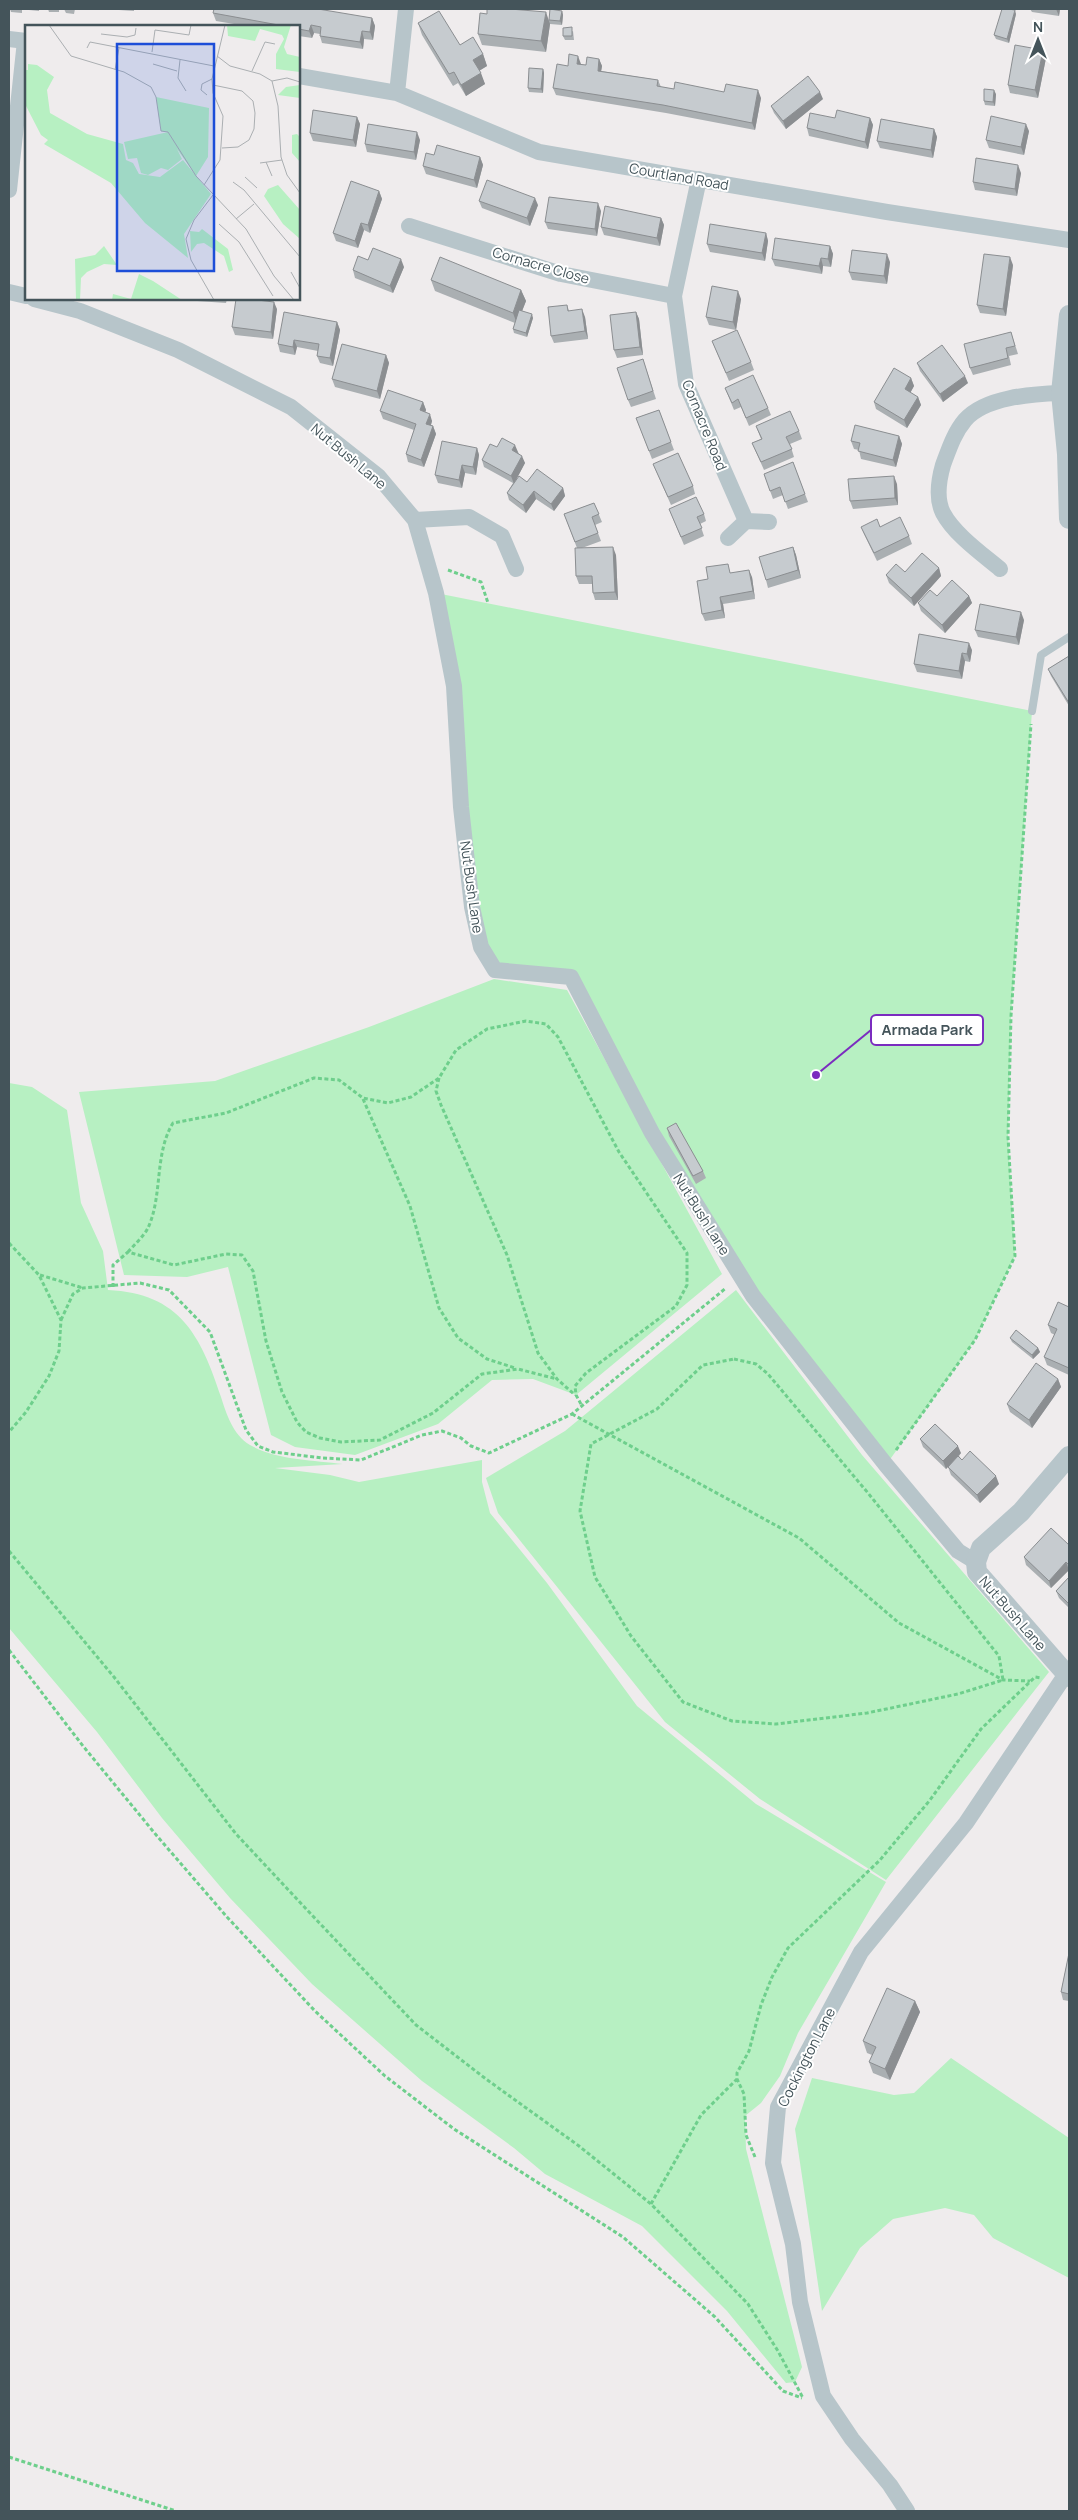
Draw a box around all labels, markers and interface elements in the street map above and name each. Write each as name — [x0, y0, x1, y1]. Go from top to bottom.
north arrow — [1013, 15, 1063, 65]
text: N — [1033, 17, 1043, 36]
inset map — [25, 25, 300, 300]
street label: Courtland Road — [628, 158, 730, 194]
street label: Cornacre Close — [490, 242, 592, 288]
street label: Cornacre Road — [678, 377, 732, 473]
street label: Nut Bush Lane — [307, 419, 391, 493]
street label: Nut Bush Lane — [456, 840, 488, 934]
callout: Armada Park — [871, 1015, 983, 1045]
text: Armada Park — [881, 1019, 973, 1040]
street label: Nut Bush Lane — [669, 1170, 735, 1258]
street label: Nut Bush Lane — [975, 1572, 1051, 1654]
street label: Cockington Lane — [773, 2004, 839, 2110]

